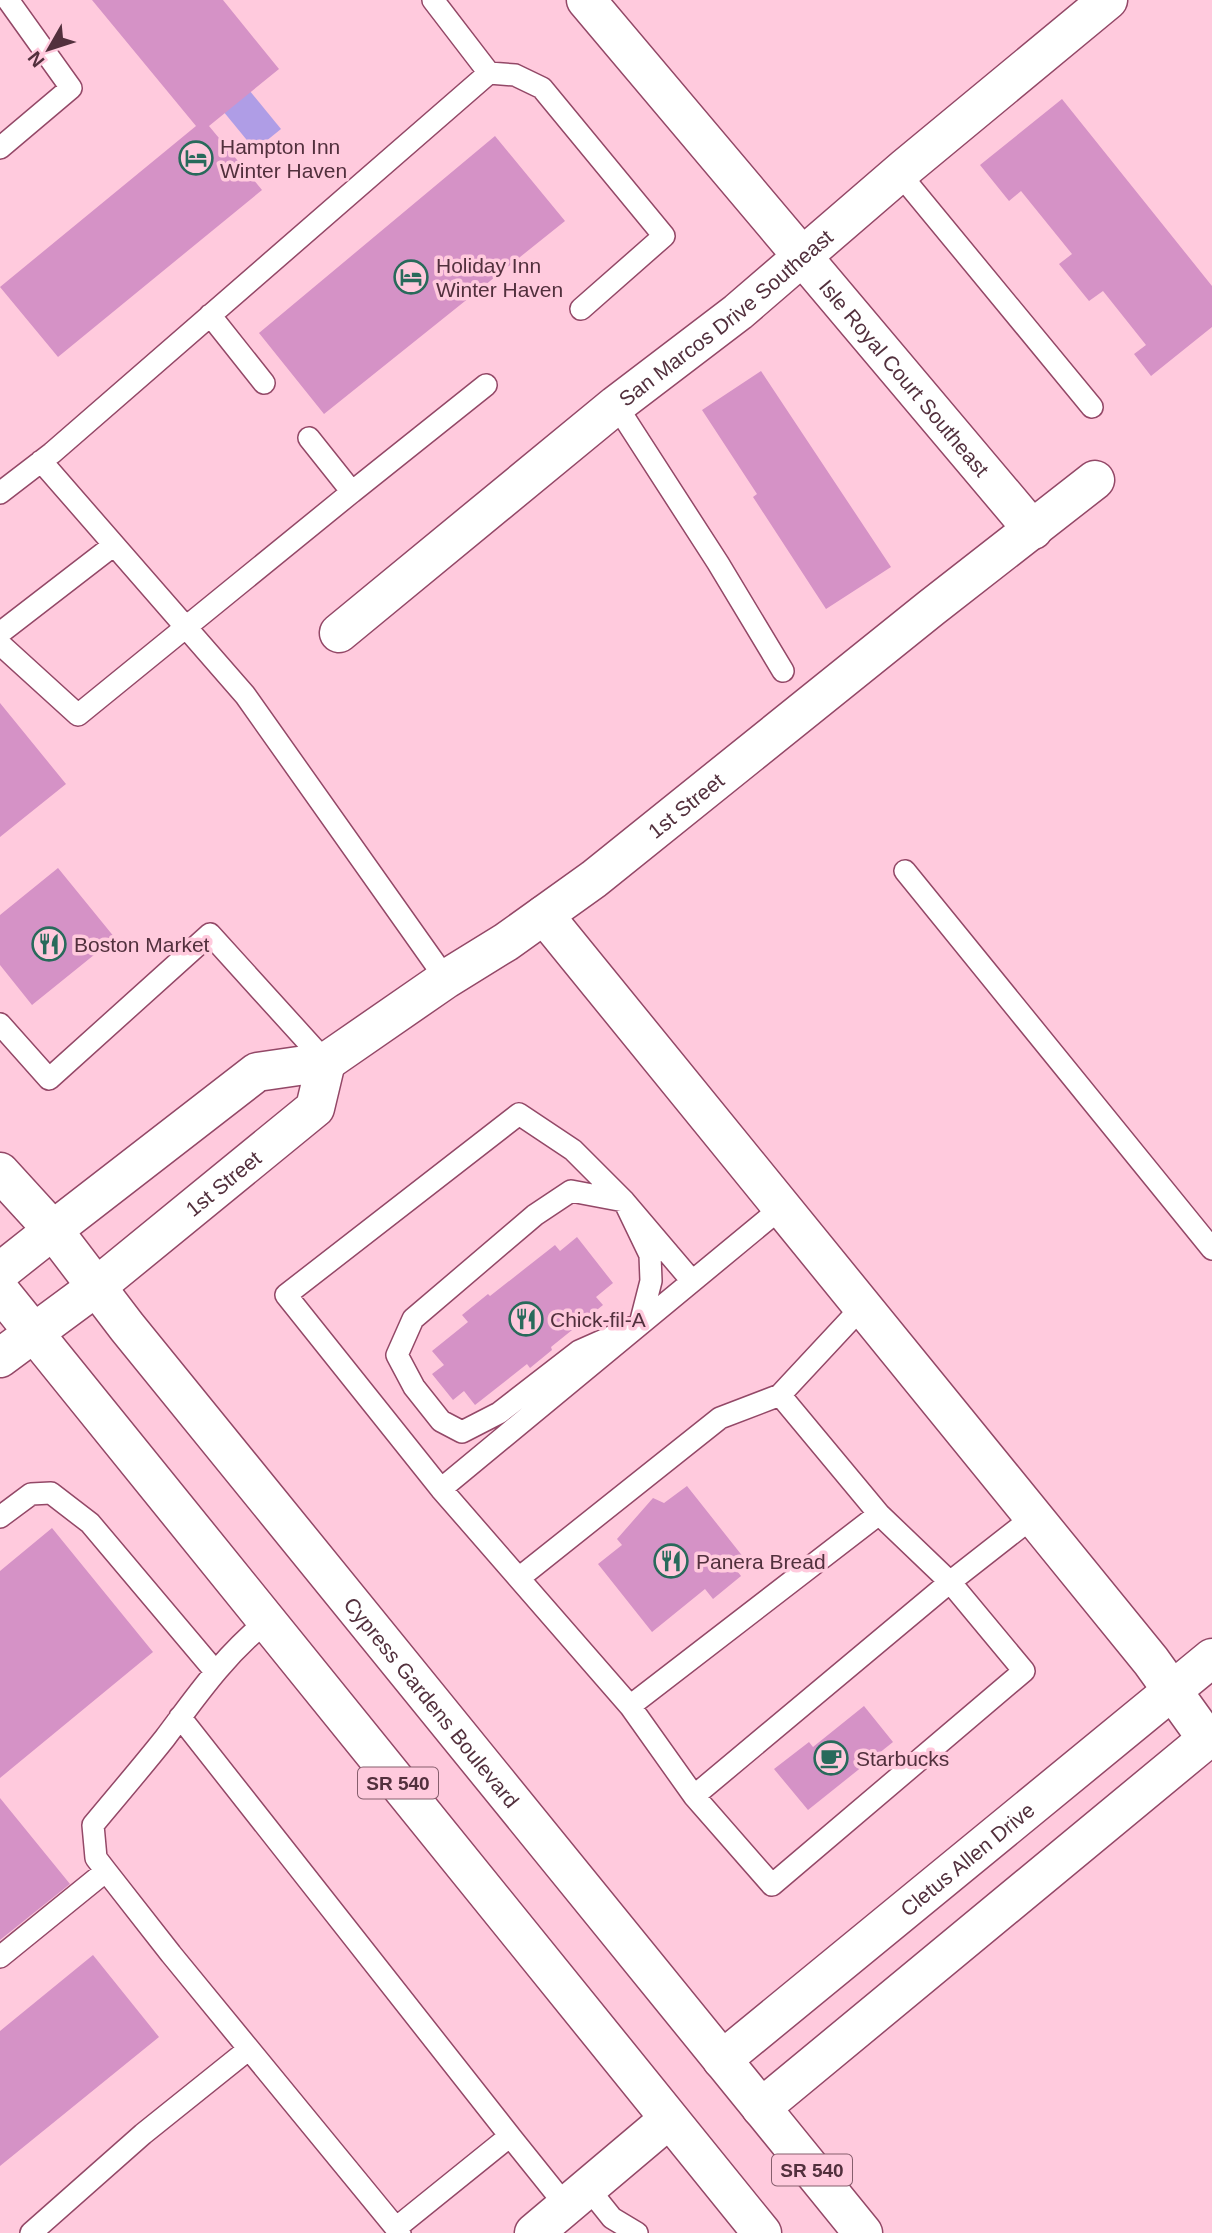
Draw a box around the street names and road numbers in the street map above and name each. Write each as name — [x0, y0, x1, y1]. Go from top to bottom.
street label: San Marcos Drive Southeast — [614, 224, 837, 410]
street label: Isle Royal Court Southeast — [815, 275, 994, 481]
street label: 1st Street — [643, 768, 728, 842]
street label: 1st Street — [181, 1146, 265, 1221]
street label: Cypress Gardens Boulevard — [340, 1593, 524, 1812]
road number: SR 540 — [358, 1768, 438, 1798]
street label: Cletus Allen Drive — [896, 1797, 1038, 1920]
road number: SR 540 — [772, 2154, 852, 2186]

